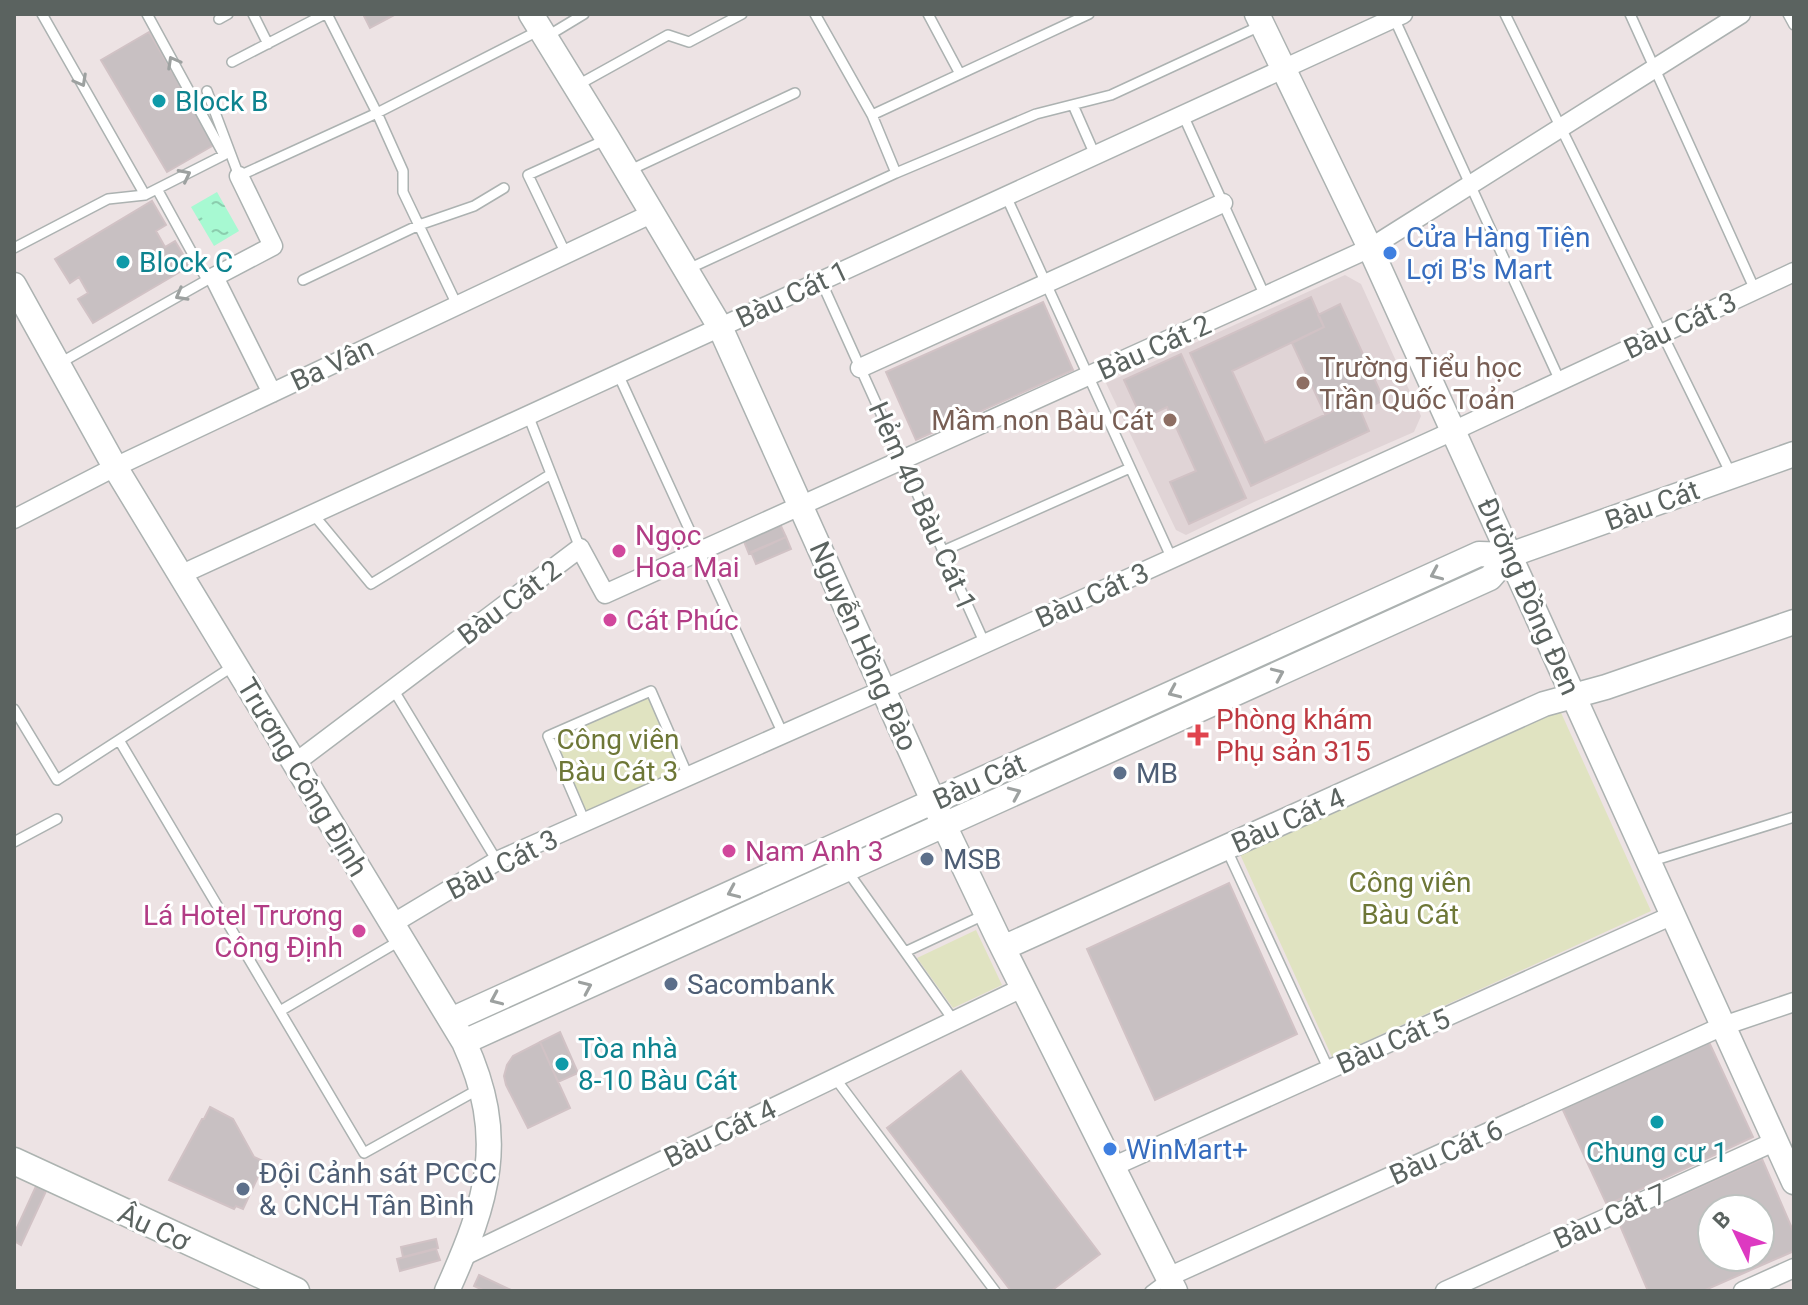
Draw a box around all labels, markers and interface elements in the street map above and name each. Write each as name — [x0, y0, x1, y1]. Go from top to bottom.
one-way arrow — [168, 55, 183, 70]
one-way arrow — [71, 73, 87, 87]
place label: Block B — [175, 85, 268, 118]
marker: Block B — [150, 92, 168, 110]
one-way arrow — [176, 169, 191, 185]
place label: Cửa Hàng Tiện Lợi B's Mart — [1406, 221, 1590, 286]
marker: Cửa Hàng Tiện Lợi B's Mart — [1381, 244, 1399, 262]
place label: Block C — [139, 246, 233, 279]
marker: Block C — [114, 253, 132, 271]
street label: Bàu Cát 1 — [731, 254, 854, 335]
one-way arrow — [175, 285, 190, 301]
street label: Bàu Cát 3 — [1619, 285, 1742, 366]
street label: Bàu Cát 2 — [1093, 308, 1216, 387]
street label: Ba Vân — [286, 331, 379, 398]
place label: Trường Tiểu học Trần Quốc Toản — [1319, 351, 1522, 416]
marker: Trường Tiểu học Trần Quốc Toản — [1294, 374, 1312, 392]
street label: Hẻm 40 Bàu Cát 1 — [862, 397, 983, 616]
place label: Mầm non Bàu Cát — [931, 404, 1154, 437]
marker: Mầm non Bàu Cát — [1161, 411, 1179, 429]
street label: Bàu Cát — [1601, 473, 1704, 538]
street label: Đường Đồng Đen — [1470, 493, 1587, 700]
place label: Ngọc Hoa Mai — [635, 519, 740, 584]
street label: Nguyễn Hồng Đào — [803, 536, 924, 756]
marker: Ngọc Hoa Mai — [610, 542, 628, 560]
street label: Bàu Cát 2 — [451, 553, 567, 652]
street label: Bàu Cát 3 — [1031, 556, 1154, 635]
one-way arrow — [1430, 564, 1444, 580]
place label: Cát Phúc — [626, 604, 739, 637]
marker: Cát Phúc — [601, 611, 619, 629]
one-way arrow — [1269, 668, 1284, 684]
street label: Trương Công Định — [230, 672, 375, 882]
one-way arrow — [1167, 683, 1182, 699]
place label: Phòng khám Phụ sản 315 — [1216, 703, 1373, 768]
park label: Công viên Bàu Cát 3 — [556, 723, 680, 788]
marker: Phòng khám Phụ sản 315 — [1187, 724, 1209, 746]
street label: Bàu Cát — [928, 747, 1031, 816]
place label: MB — [1136, 757, 1178, 790]
marker: MB — [1111, 764, 1129, 782]
street label: Bàu Cát 4 — [1227, 781, 1350, 860]
one-way arrow — [1007, 787, 1022, 803]
street label: Bàu Cát 3 — [441, 822, 563, 906]
place label: Nam Anh 3 — [745, 835, 884, 868]
marker: Nam Anh 3 — [720, 842, 738, 860]
place label: MSB — [943, 843, 1002, 876]
marker: MSB — [918, 850, 936, 868]
park label: Công viên Bàu Cát — [1348, 866, 1472, 931]
one-way arrow — [726, 882, 741, 898]
place label: Lá Hotel Trương Công Định — [143, 899, 343, 964]
marker: Lá Hotel Trương Công Định — [350, 922, 368, 940]
place label: Sacombank — [687, 968, 835, 1001]
marker: Sacombank — [662, 975, 680, 993]
one-way arrow — [578, 981, 593, 997]
one-way arrow — [490, 989, 504, 1005]
street label: Bàu Cát 5 — [1332, 1002, 1455, 1081]
place label: Tòa nhà 8-10 Bàu Cát — [578, 1032, 738, 1097]
marker: Tòa nhà 8-10 Bàu Cát — [553, 1055, 571, 1073]
street label: Bàu Cát 4 — [659, 1092, 782, 1175]
street label: Bàu Cát 6 — [1385, 1113, 1508, 1192]
marker: Chung cư 1 — [1648, 1113, 1666, 1131]
place label: WinMart+ — [1126, 1133, 1248, 1166]
place label: Chung cư 1 — [1586, 1136, 1728, 1169]
marker: WinMart+ — [1101, 1140, 1119, 1158]
place label: Đội Cảnh sát PCCC & CNCH Tân Bình — [259, 1157, 497, 1222]
street label: Bàu Cát 7 — [1549, 1177, 1672, 1256]
marker: Đội Cảnh sát PCCC & CNCH Tân Bình — [234, 1180, 252, 1198]
north arrow — [1696, 1193, 1776, 1273]
street label: Âu Cơ — [113, 1197, 196, 1259]
text: B — [1708, 1206, 1736, 1233]

